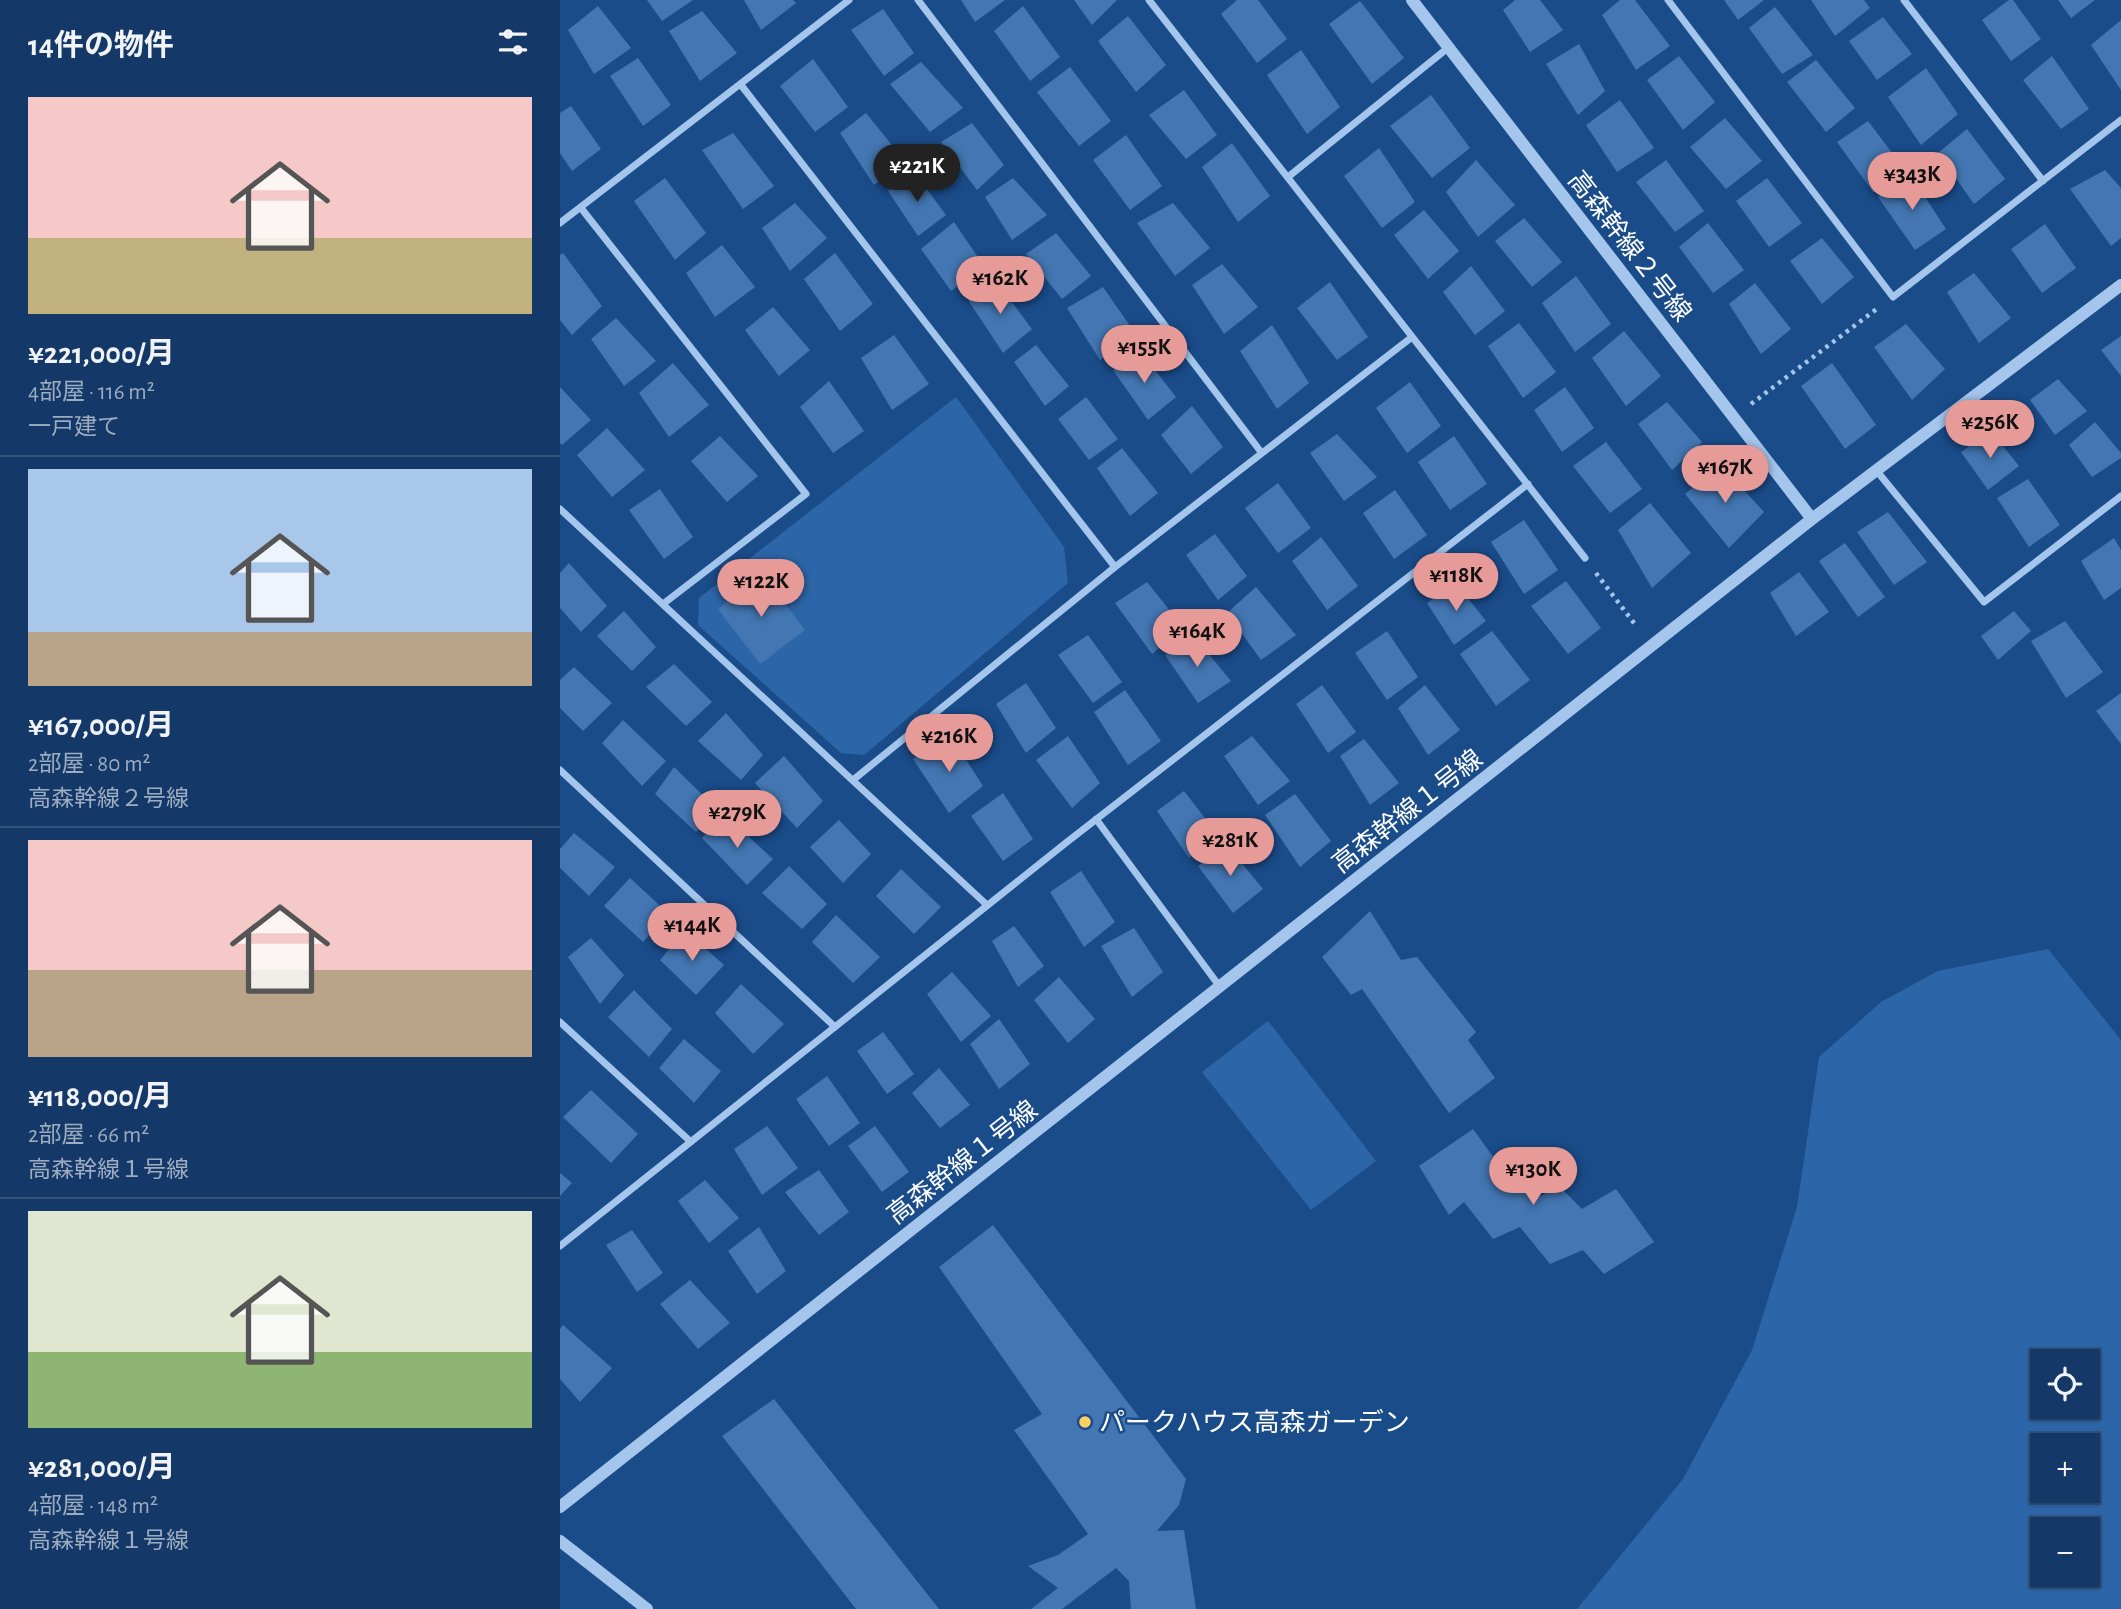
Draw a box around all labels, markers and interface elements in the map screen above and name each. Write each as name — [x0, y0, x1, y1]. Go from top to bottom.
icon: filters — [494, 23, 532, 61]
text: 14件の物件 — [28, 31, 174, 61]
icon: home — [217, 143, 343, 269]
pin: ¥221K — [868, 144, 966, 204]
pin: ¥343K — [1863, 152, 1961, 212]
text: ¥221K — [889, 155, 945, 178]
text: ¥343K — [1884, 163, 1940, 186]
street label: 高森幹線２号線 — [1563, 166, 1696, 326]
pin: ¥162K — [951, 256, 1049, 316]
text: ¥162K — [972, 267, 1028, 290]
pin: ¥155K — [1095, 326, 1193, 385]
text: ¥155K — [1117, 336, 1171, 359]
text: ¥221,000/月 — [28, 339, 175, 369]
text: 4部屋 · 116 m² — [28, 381, 155, 404]
pin: ¥256K — [1941, 400, 2039, 460]
text: ¥256K — [1961, 411, 2019, 434]
text: 一戸建て — [28, 416, 120, 439]
pin: ¥167K — [1676, 446, 1774, 505]
text: ¥167K — [1698, 456, 1752, 479]
icon: home — [217, 515, 343, 641]
pin: ¥118K — [1407, 554, 1505, 613]
pin: ¥122K — [712, 560, 810, 619]
text: ¥118K — [1429, 564, 1483, 587]
text: ¥122K — [733, 570, 789, 593]
pin: ¥164K — [1148, 610, 1246, 669]
text: ¥164K — [1169, 620, 1225, 643]
text: ¥167,000/月 — [28, 711, 174, 741]
pin: ¥216K — [900, 714, 998, 774]
text: ¥216K — [921, 725, 977, 748]
street label: 高森幹線１号線 — [1327, 745, 1487, 878]
text: 2部屋 · 80 m² — [28, 753, 151, 776]
text: 高森幹線２号線 — [28, 788, 189, 811]
pin: ¥279K — [688, 790, 786, 850]
text: ¥279K — [708, 801, 766, 824]
pin: ¥281K — [1181, 818, 1279, 878]
text: ¥281K — [1202, 829, 1258, 852]
icon: home — [217, 886, 343, 1012]
pin: ¥144K — [643, 904, 741, 963]
text: ¥144K — [664, 914, 720, 937]
text: ¥118,000/月 — [28, 1082, 172, 1112]
street label: 高森幹線１号線 — [882, 1096, 1042, 1229]
text: 2部屋 · 66 m² — [28, 1124, 149, 1147]
pin: ¥130K — [1484, 1148, 1582, 1207]
text: ¥130K — [1505, 1158, 1561, 1181]
text: 高森幹線１号線 — [28, 1159, 189, 1182]
icon: home — [217, 1257, 343, 1383]
map controls — [2030, 1349, 2100, 1587]
button: locate — [2030, 1349, 2100, 1419]
place label: パークハウス高森ガーデン — [1099, 1408, 1410, 1436]
marker: パークハウス高森ガーデン — [1077, 1414, 1093, 1430]
button: + — [2030, 1433, 2100, 1503]
text: ¥281,000/月 — [28, 1453, 176, 1483]
text: 4部屋 · 148 m² — [28, 1495, 158, 1518]
button: − — [2030, 1517, 2100, 1587]
text: 高森幹線１号線 — [28, 1530, 189, 1553]

